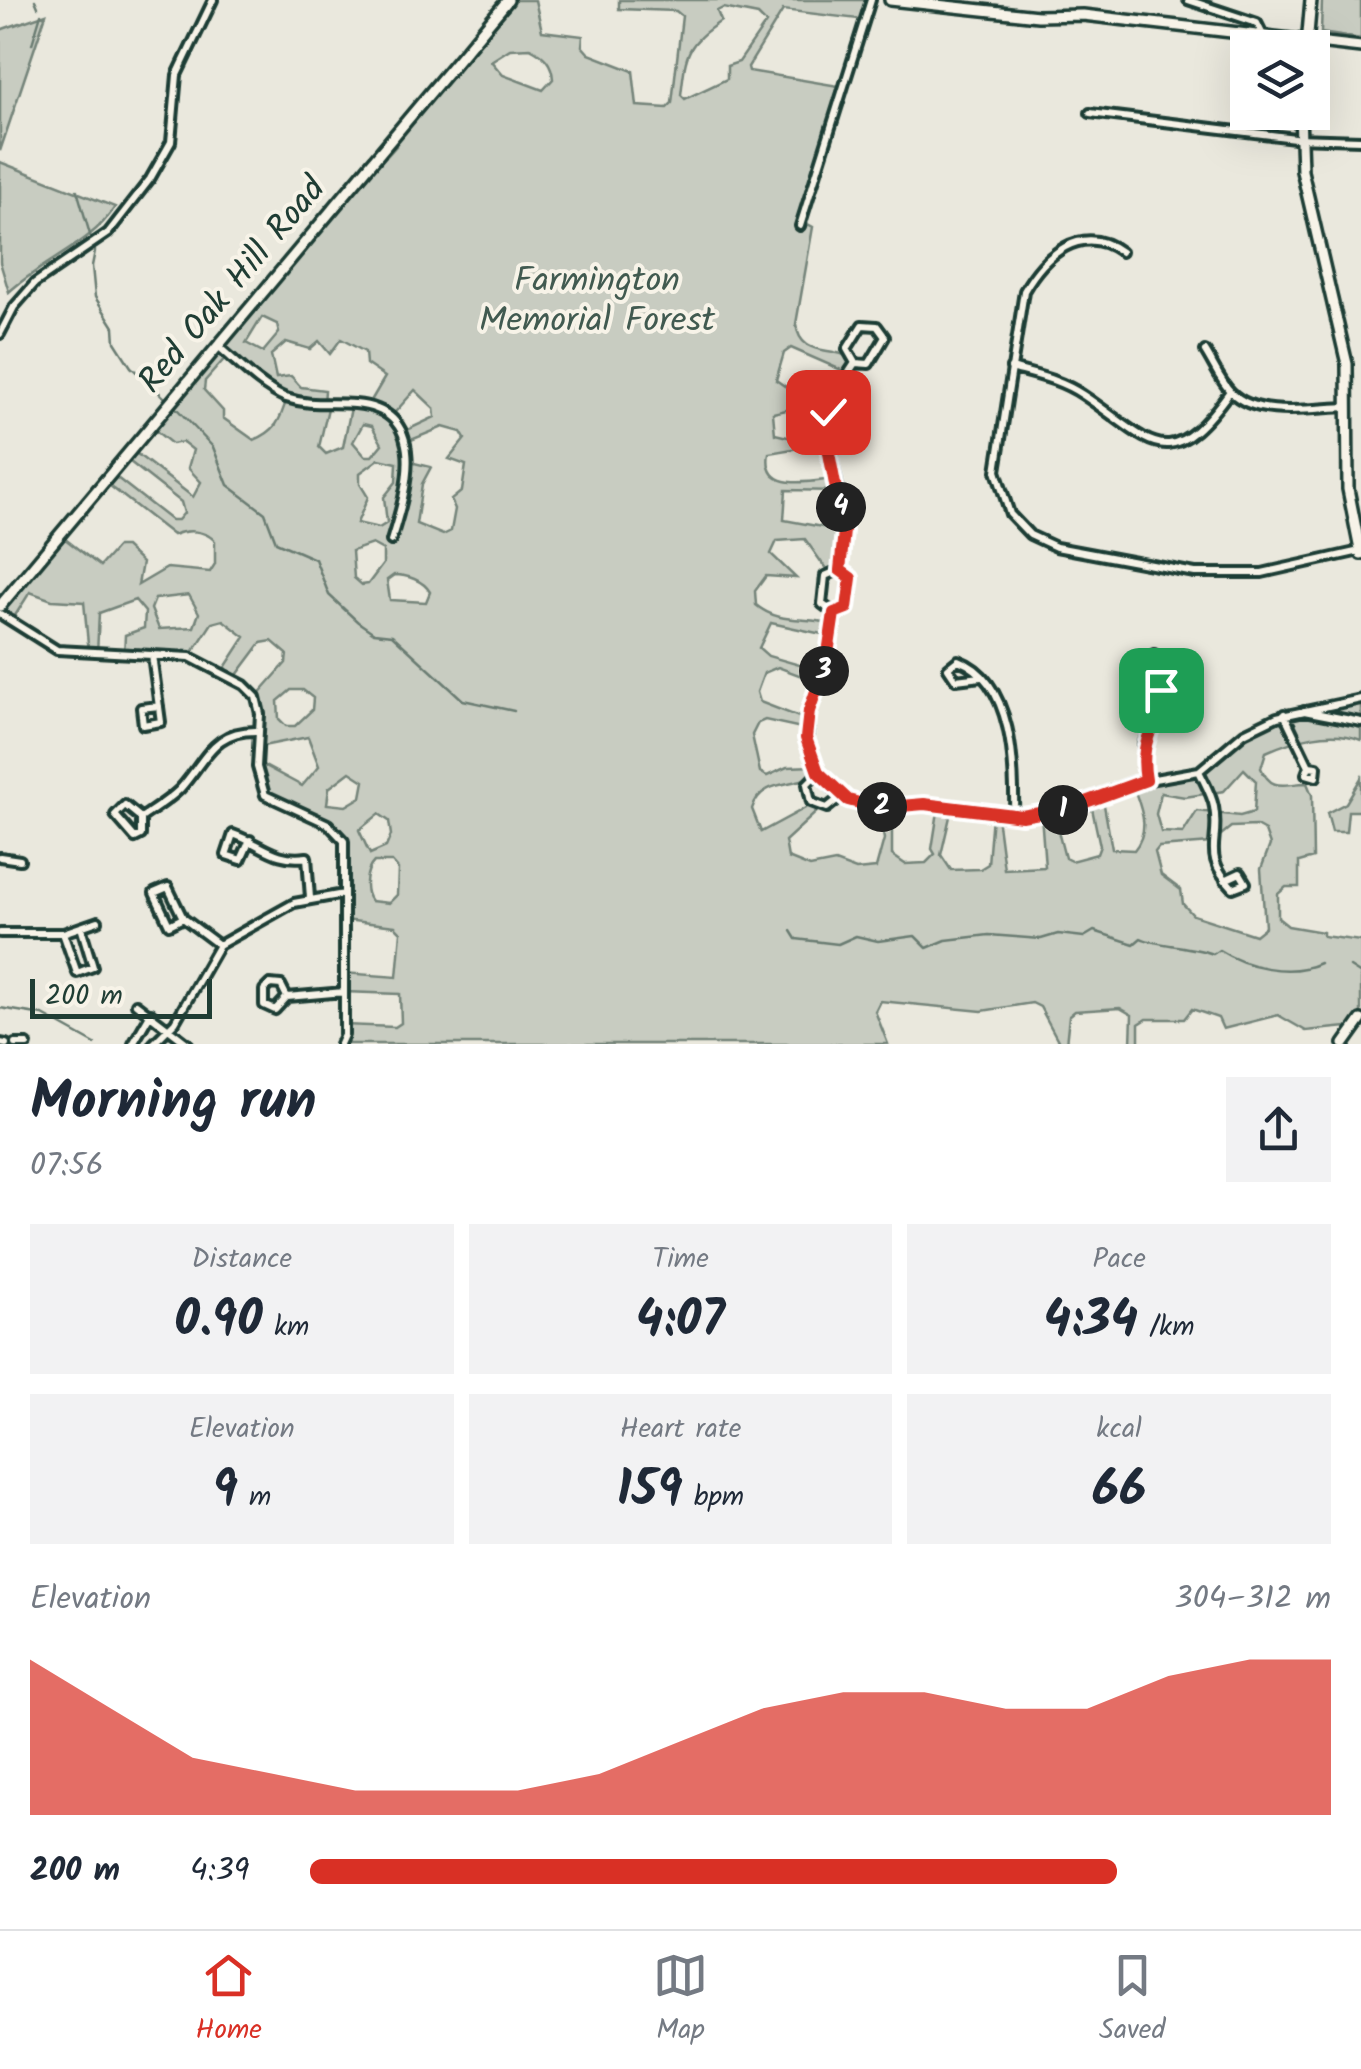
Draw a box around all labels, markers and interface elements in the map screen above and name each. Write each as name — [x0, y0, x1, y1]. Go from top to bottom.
map controls — [1230, 30, 1330, 130]
button: layers — [1230, 30, 1330, 130]
street label: Red Oak Hill Road — [125, 164, 342, 407]
park label: Farmington Memorial Forest — [479, 254, 715, 350]
pin — [786, 370, 871, 455]
icon: check — [801, 385, 856, 440]
pin: 4 — [816, 482, 866, 532]
text: 4 — [833, 484, 849, 529]
pin: 3 — [799, 646, 849, 696]
text: 3 — [816, 648, 832, 693]
pin — [1119, 648, 1204, 733]
icon: arrive — [1134, 663, 1189, 718]
pin: 2 — [857, 782, 907, 832]
text: 2 — [874, 784, 890, 829]
pin: 1 — [1038, 785, 1088, 835]
text: 1 — [1059, 787, 1067, 832]
scale bar — [30, 974, 212, 1018]
text: 200 m — [45, 974, 123, 1019]
text: Morning run — [30, 1060, 317, 1147]
button: share — [1226, 1077, 1331, 1182]
text: 07:56 — [30, 1141, 104, 1192]
text: Distance — [192, 1237, 292, 1282]
text: Time — [652, 1237, 709, 1282]
text: Pace — [1092, 1237, 1146, 1282]
text: 0.90 — [174, 1282, 263, 1362]
text: 4:07 — [636, 1282, 725, 1362]
text: 4:34 — [1044, 1282, 1138, 1362]
text: km — [263, 1305, 309, 1350]
text: /km — [1138, 1305, 1195, 1350]
text: Elevation — [189, 1407, 295, 1452]
text: Heart rate — [620, 1407, 741, 1452]
text: kcal — [1096, 1407, 1142, 1452]
text: 9 — [212, 1452, 238, 1532]
text: 159 — [617, 1452, 683, 1532]
text: 66 — [1092, 1452, 1146, 1532]
text: m — [238, 1475, 271, 1520]
text: bpm — [683, 1475, 744, 1520]
text: Elevation — [30, 1574, 151, 1625]
text: 304–312 m — [1174, 1574, 1331, 1625]
text: 200 m — [30, 1846, 120, 1897]
text: 4:39 — [190, 1846, 249, 1897]
tab: Home — [196, 1948, 262, 2053]
tab: Map — [653, 1948, 708, 2053]
tab: Saved — [1099, 1948, 1165, 2053]

